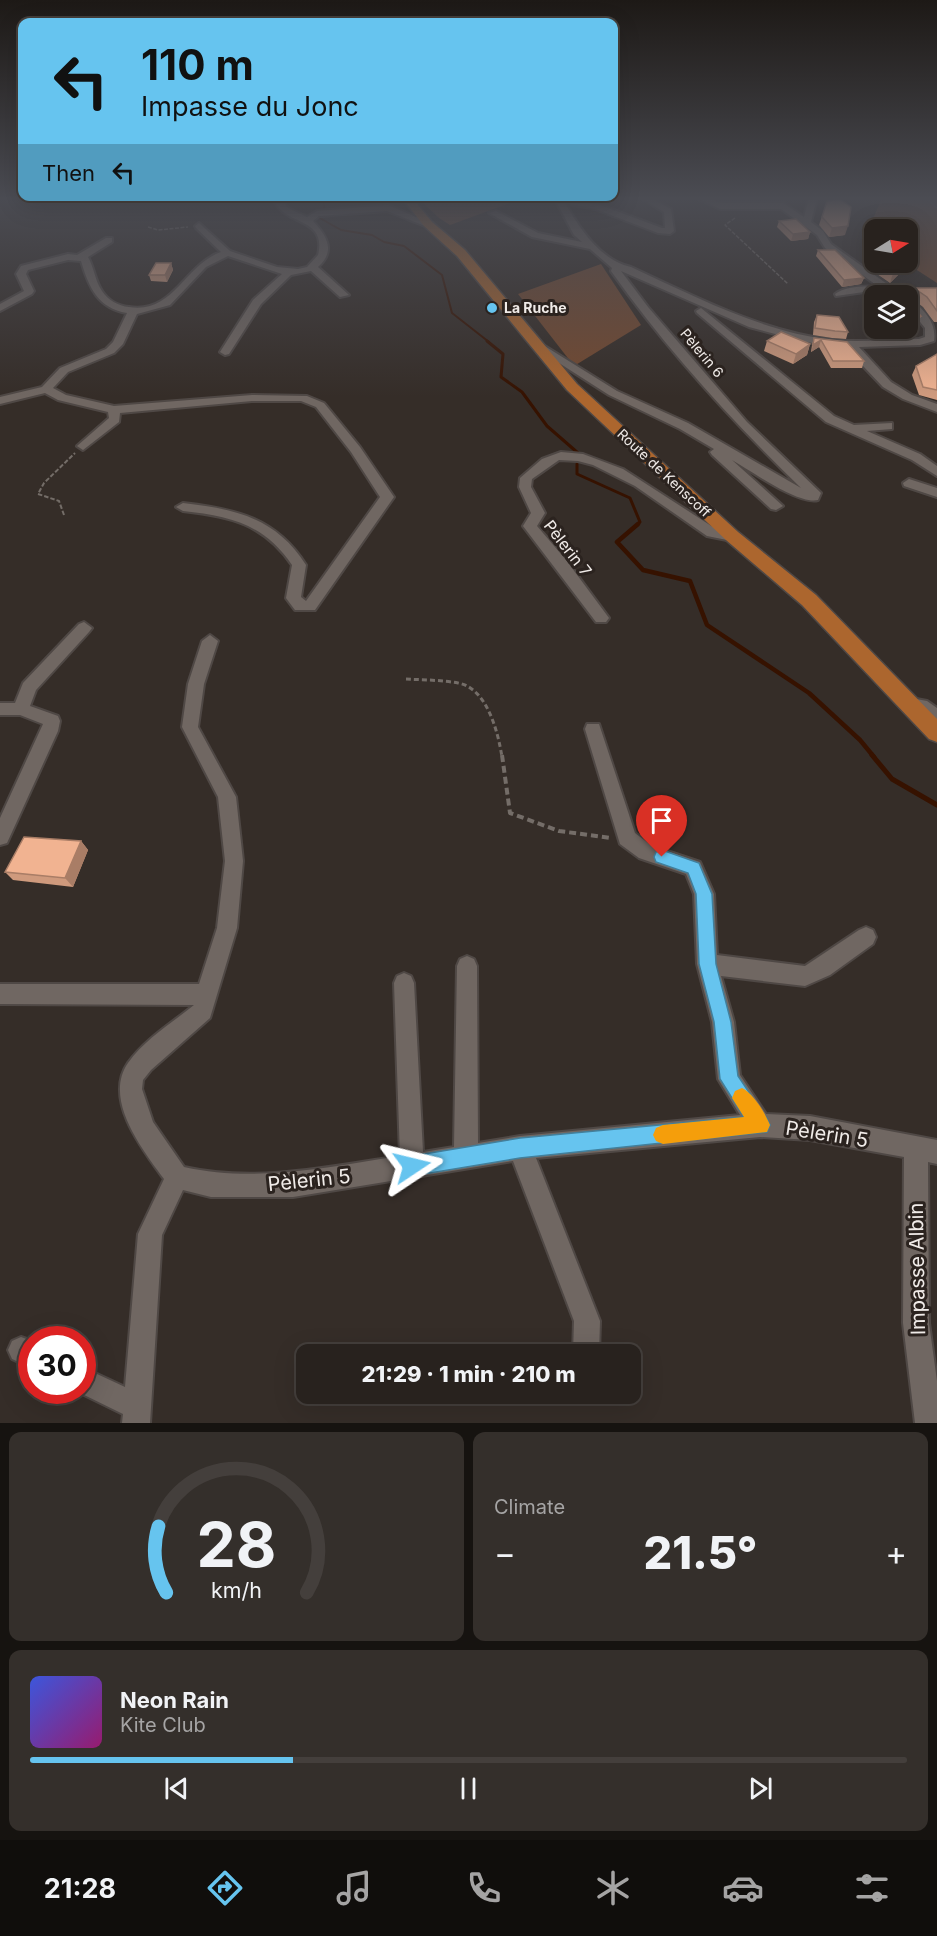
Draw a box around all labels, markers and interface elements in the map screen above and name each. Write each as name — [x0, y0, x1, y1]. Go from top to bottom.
text: 110 m — [141, 39, 254, 90]
icon: left — [42, 42, 120, 120]
text: Impasse du Jonc — [141, 90, 359, 123]
icon: left — [107, 156, 140, 189]
text: Then — [42, 160, 95, 186]
north arrow — [864, 219, 918, 273]
map controls — [864, 219, 918, 339]
button: layers — [864, 285, 918, 339]
place label: La Ruche — [504, 299, 567, 316]
marker: La Ruche — [485, 301, 499, 315]
street label: Pèlerin 6 — [677, 325, 728, 380]
street label: Route de Kenscoff — [614, 425, 715, 520]
street label: Pèlerin 7 — [540, 516, 596, 580]
pin — [636, 795, 687, 857]
icon: arrive — [645, 804, 678, 837]
street label: Pèlerin 5 — [784, 1116, 870, 1152]
position arrow — [380, 1134, 444, 1198]
street label: Pèlerin 5 — [266, 1164, 352, 1196]
street label: Impasse Albin — [904, 1203, 930, 1335]
speed limit sign: 30 — [18, 1326, 96, 1404]
text: 21:29 · 1 min · 210 m — [361, 1361, 576, 1387]
text: Climate — [494, 1495, 565, 1519]
text: 28 — [197, 1507, 276, 1582]
text: 21.5° — [643, 1525, 758, 1580]
text: − — [494, 1533, 516, 1573]
text: + — [885, 1533, 907, 1573]
text: km/h — [211, 1578, 262, 1604]
text: Neon Rain — [120, 1687, 229, 1713]
text: Kite Club — [120, 1713, 206, 1737]
icon: previous — [160, 1772, 193, 1805]
icon: pause — [452, 1772, 485, 1805]
icon: next — [744, 1772, 777, 1805]
icon: directions — [204, 1867, 246, 1909]
icon: music — [333, 1867, 375, 1909]
icon: phone — [463, 1867, 505, 1909]
icon: climate — [592, 1867, 634, 1909]
icon: car — [722, 1867, 764, 1909]
icon: filters — [851, 1867, 893, 1909]
text: 21:28 — [44, 1872, 116, 1905]

